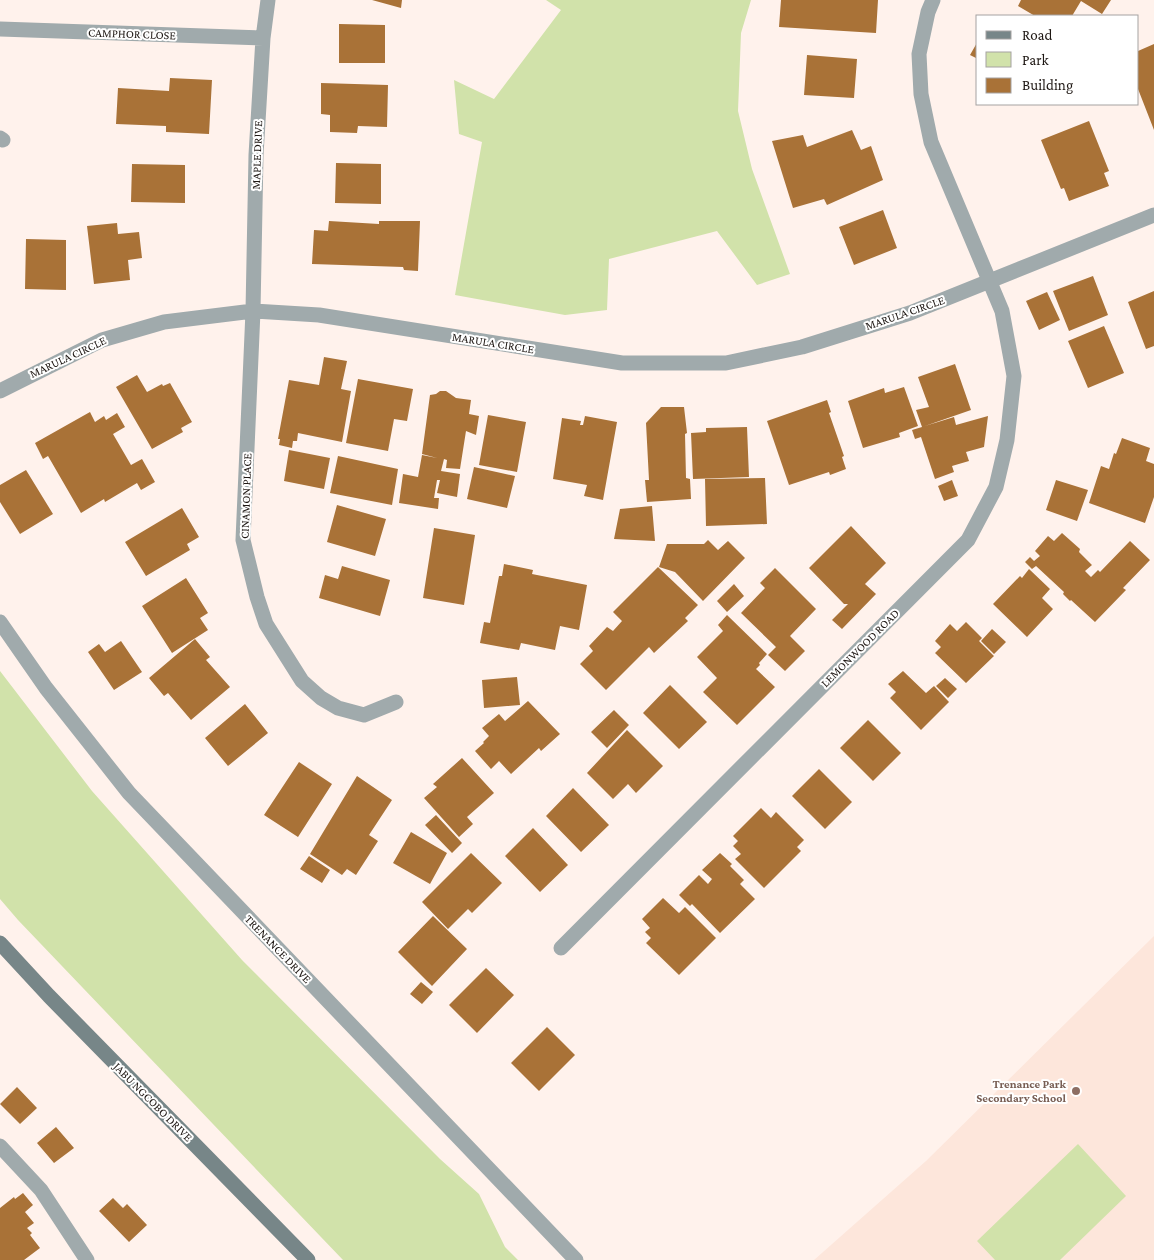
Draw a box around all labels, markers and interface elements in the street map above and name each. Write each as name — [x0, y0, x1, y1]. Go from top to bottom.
legend — [976, 15, 1139, 105]
street label: CAMPHOR CLOSE — [88, 25, 177, 43]
text: Road — [1022, 27, 1053, 43]
text: Park — [1022, 52, 1049, 68]
text: Building — [1022, 77, 1073, 94]
street label: MAPLE DRIVE — [249, 120, 265, 190]
street label: MARULA CIRCLE — [864, 293, 947, 333]
street label: MARULA CIRCLE — [451, 330, 536, 356]
street label: MARULA CIRCLE — [27, 333, 109, 381]
street label: CINAMON PLACE — [238, 452, 255, 539]
street label: LEMONWOOD ROAD — [818, 606, 902, 690]
street label: TRENANCE DRIVE — [242, 912, 315, 986]
street label: JABU NGCOBO DRIVE — [110, 1059, 196, 1145]
place label: Trenance Park Secondary School — [976, 1077, 1067, 1105]
marker: Trenance Park Secondary School — [1070, 1085, 1082, 1097]

